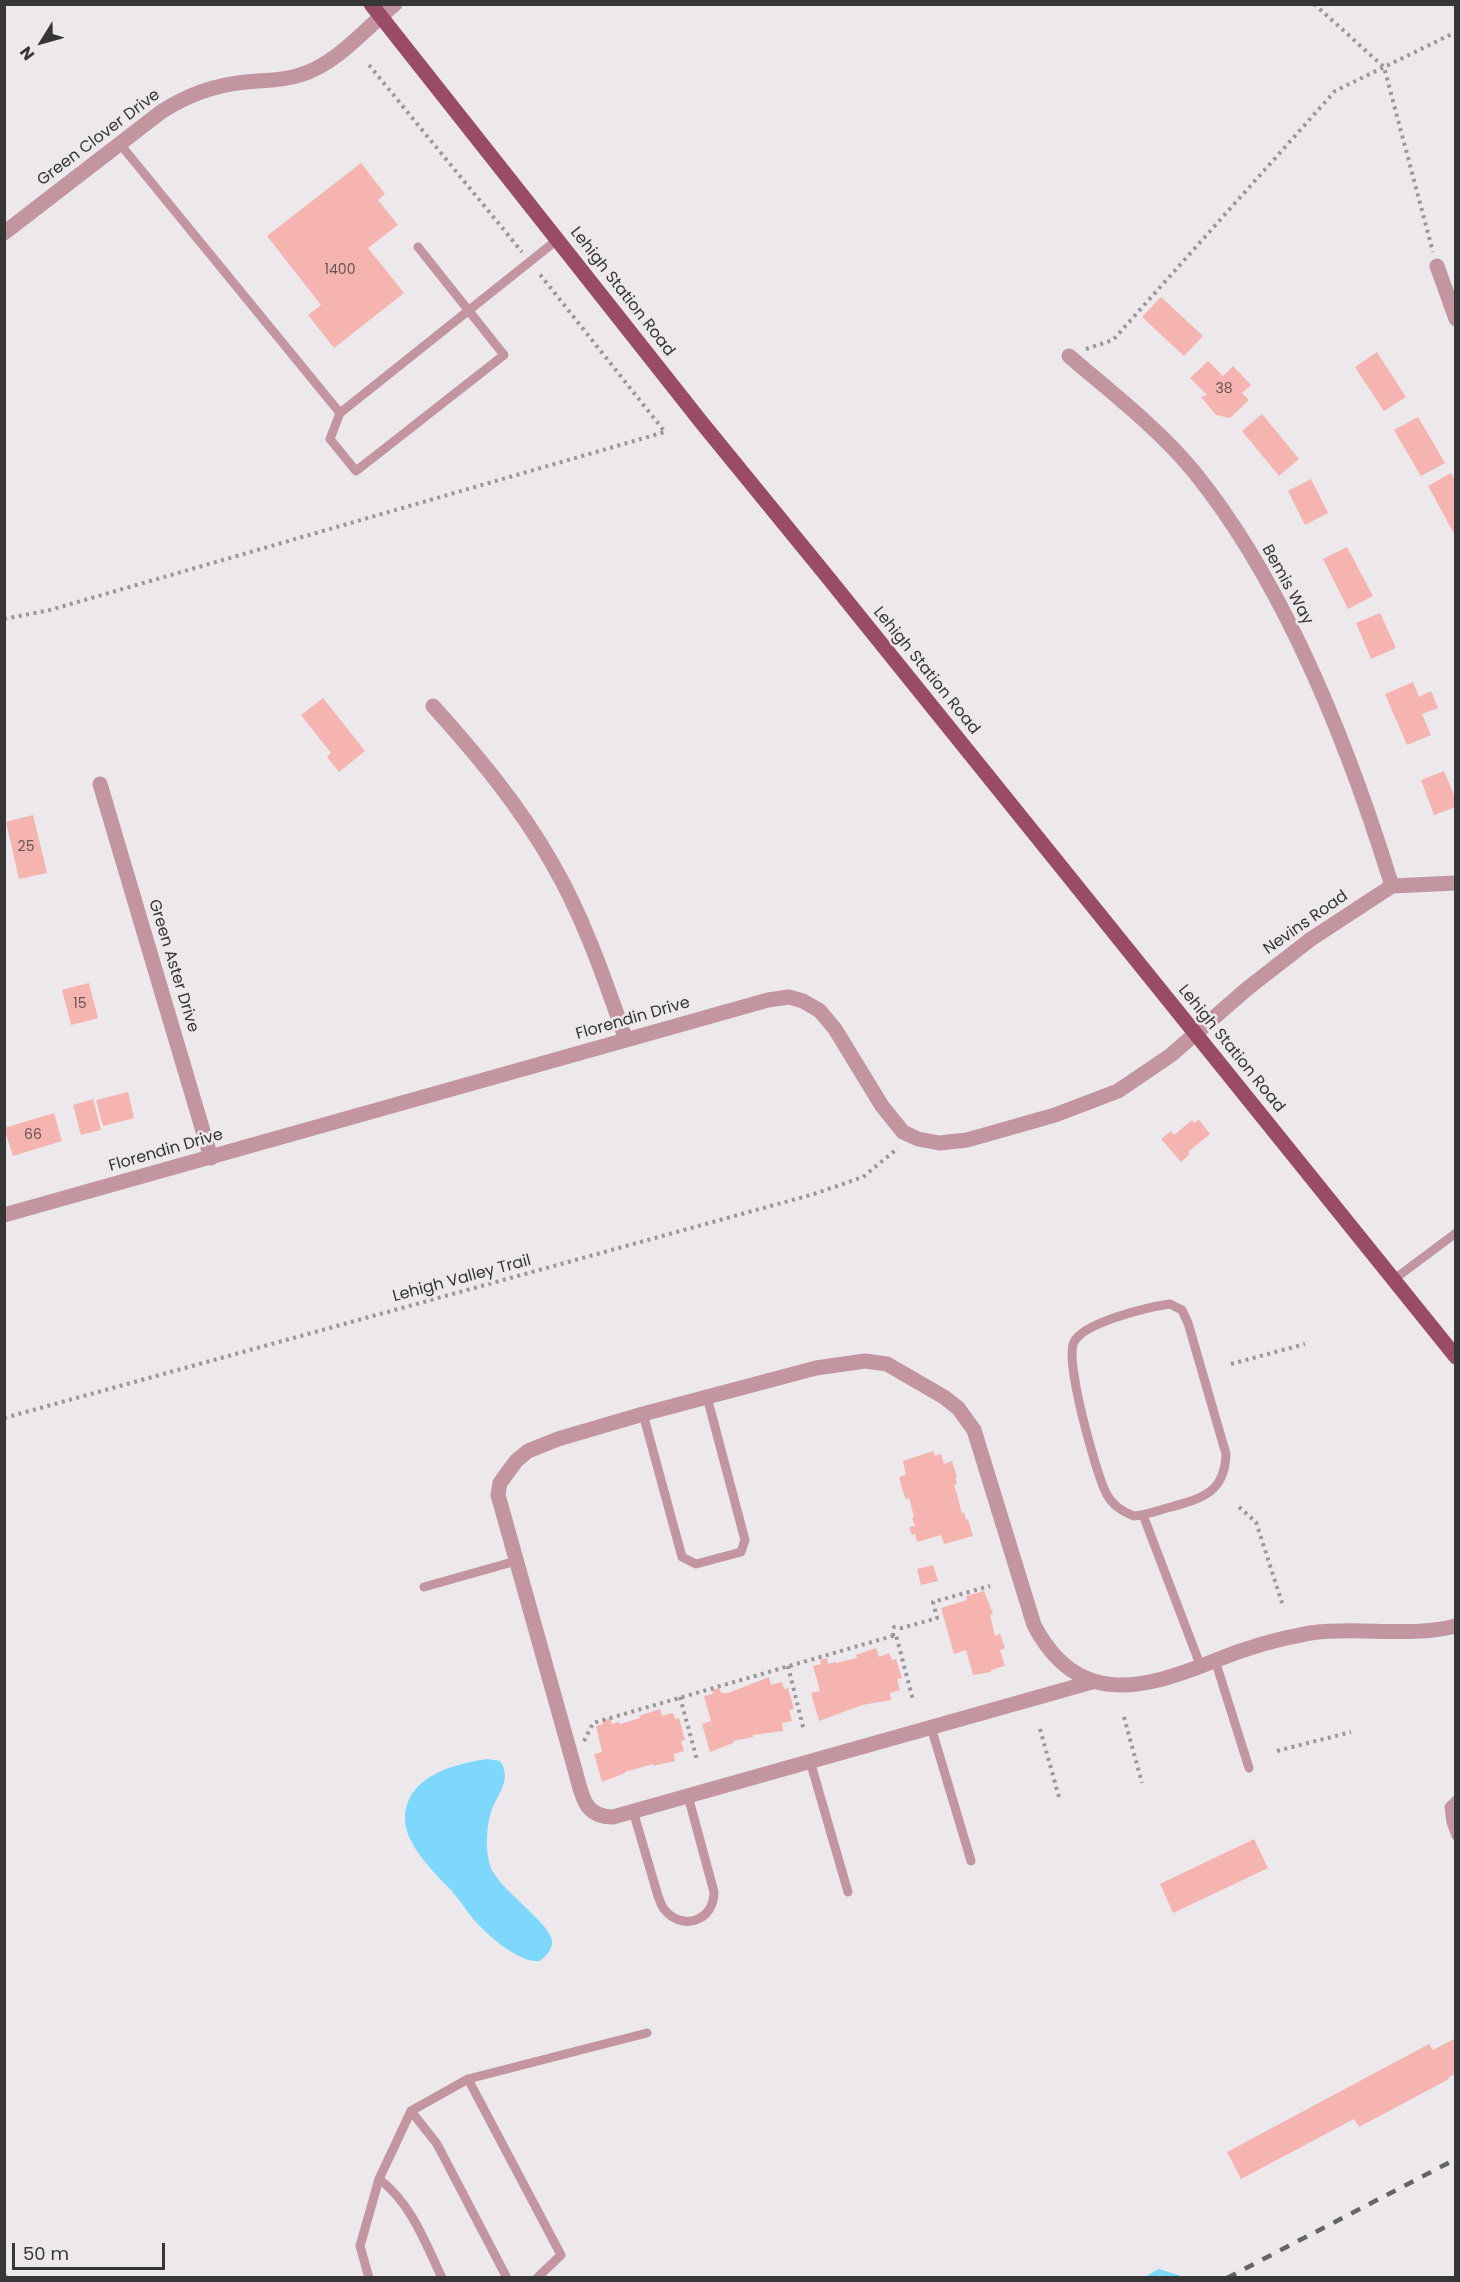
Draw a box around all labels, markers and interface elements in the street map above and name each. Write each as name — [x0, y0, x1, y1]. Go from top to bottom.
north arrow — [12, 12, 72, 72]
text: N — [14, 41, 40, 65]
street label: Green Clover Drive — [34, 86, 164, 190]
street label: Lehigh Station Road — [566, 224, 678, 360]
house number: 1400 — [325, 262, 355, 278]
house number: 38 — [1215, 381, 1233, 397]
street label: Bemis Way — [1257, 542, 1317, 628]
street label: Lehigh Station Road — [869, 603, 983, 739]
house number: 25 — [18, 839, 34, 855]
street label: Nevins Road — [1260, 887, 1352, 959]
street label: Green Aster Drive — [144, 897, 202, 1035]
street label: Lehigh Station Road — [1174, 981, 1288, 1117]
street label: Florendin Drive — [574, 994, 692, 1044]
house number: 15 — [73, 996, 87, 1012]
street label: Florendin Drive — [107, 1126, 225, 1176]
house number: 66 — [24, 1127, 42, 1143]
street label: Lehigh Valley Trail — [391, 1251, 533, 1307]
scale bar — [15, 2231, 168, 2269]
text: 50 m — [23, 2241, 69, 2266]

